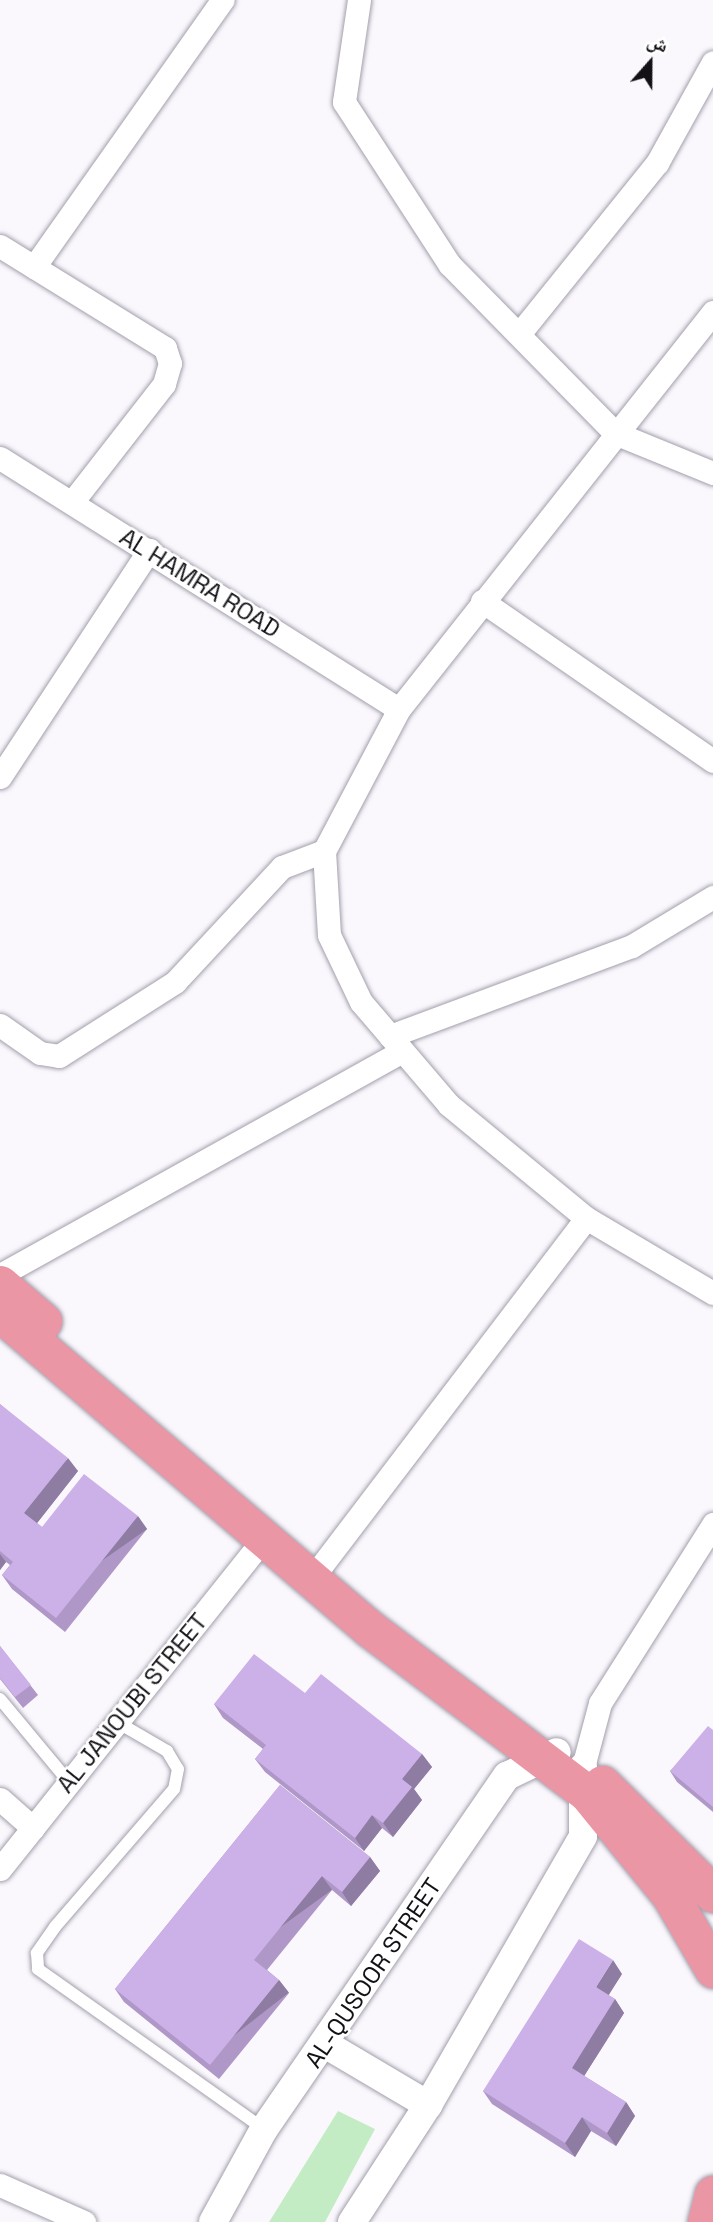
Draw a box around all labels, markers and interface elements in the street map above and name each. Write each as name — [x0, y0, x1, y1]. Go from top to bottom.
north arrow — [615, 28, 685, 98]
text: ش — [644, 28, 672, 58]
street label: AL HAMRA ROAD — [114, 522, 286, 644]
street label: AL JANOUBI STREET — [51, 1607, 213, 1799]
street label: AL-QUSOOR STREET — [299, 1873, 447, 2073]

